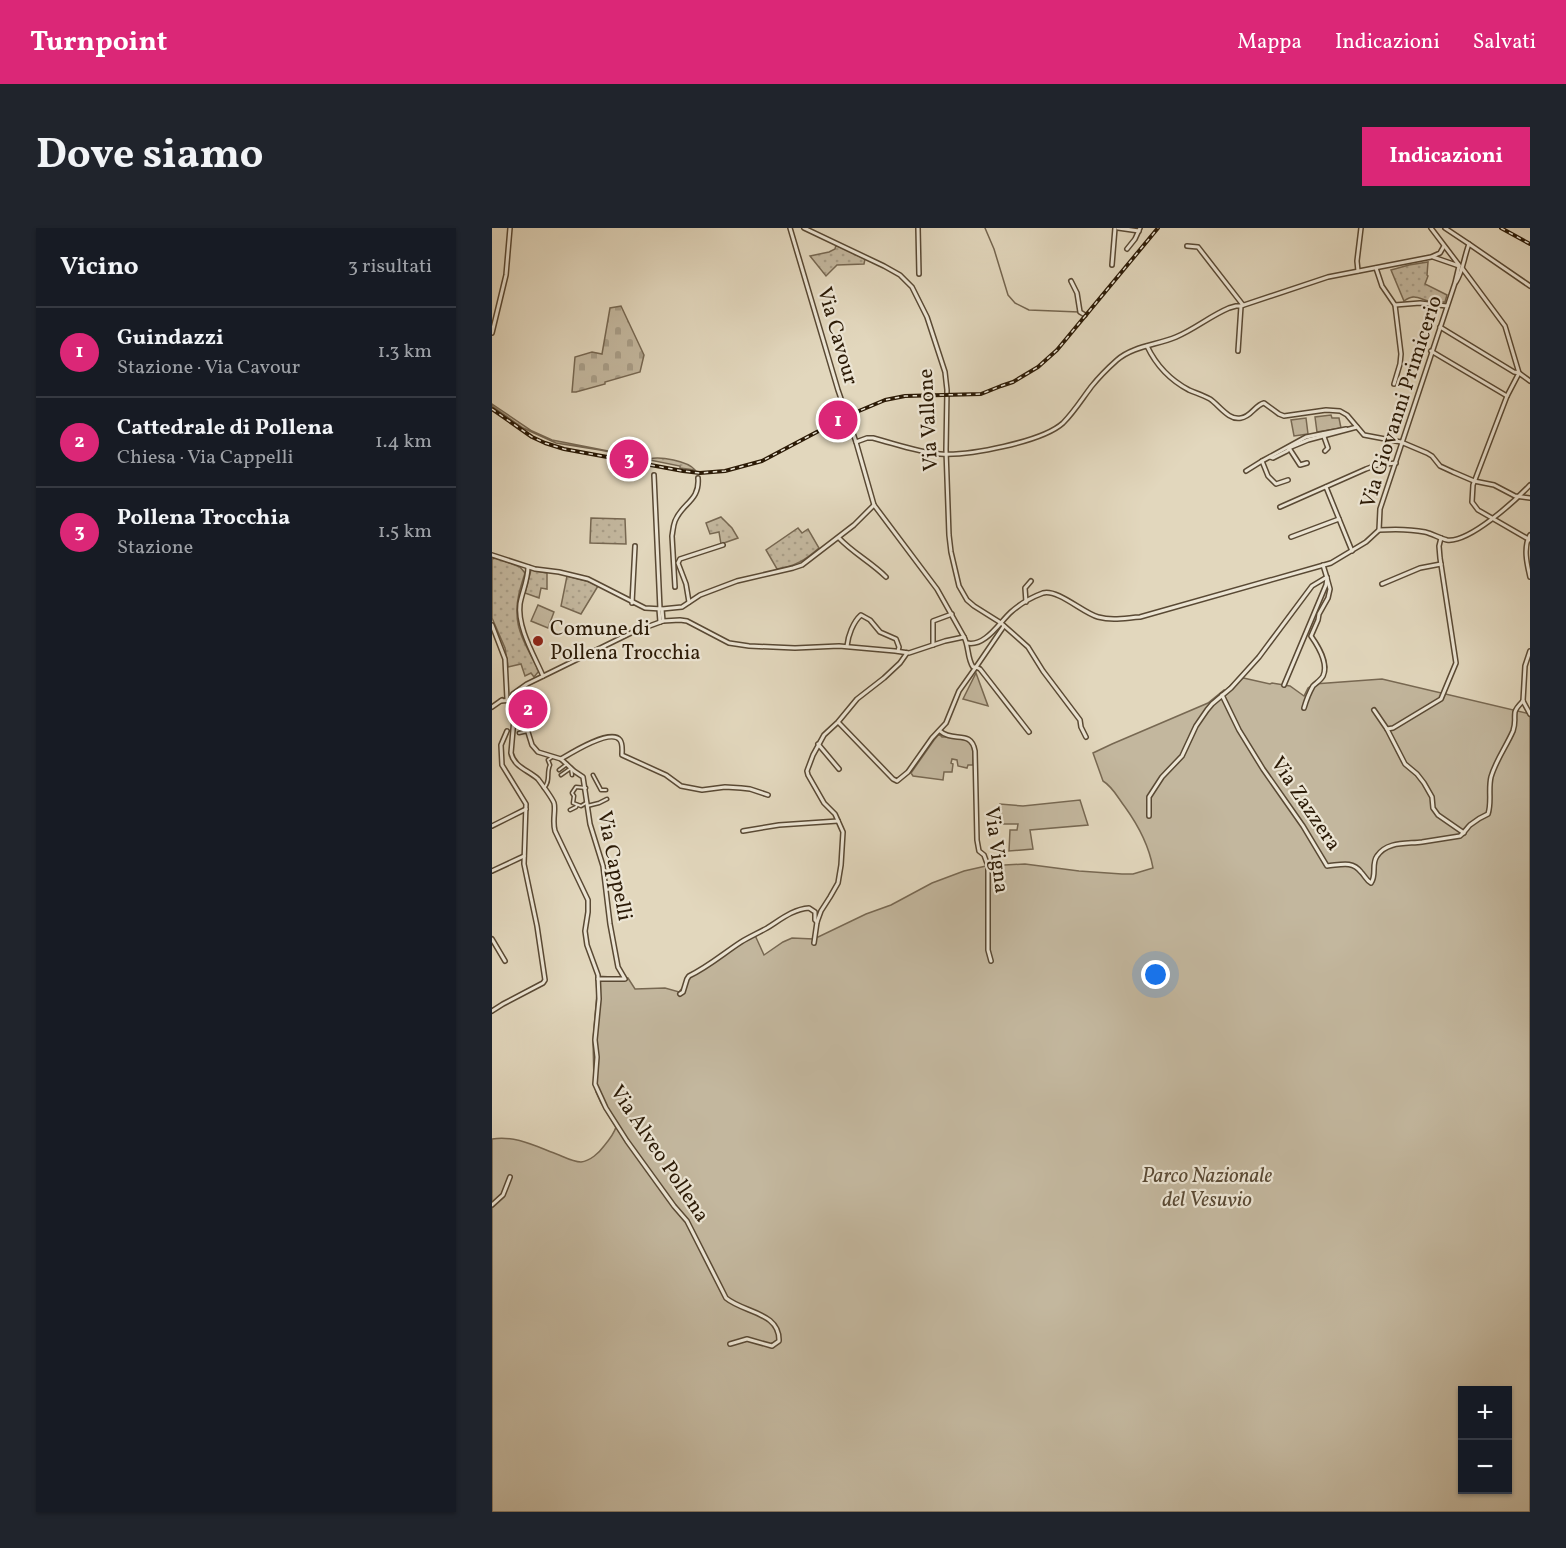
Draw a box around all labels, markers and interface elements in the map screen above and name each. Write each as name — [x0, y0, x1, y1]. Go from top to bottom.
text: Turnpoint — [30, 23, 167, 62]
text: Mappa — [1237, 28, 1302, 57]
text: Indicazioni — [1335, 28, 1440, 57]
text: Salvati — [1473, 28, 1536, 57]
text: Dove siamo — [36, 127, 264, 186]
button: Indicazioni — [1362, 127, 1530, 186]
text: Vicino — [60, 249, 139, 285]
text: 3 risultati — [348, 253, 432, 281]
street label: Via Cavour — [809, 284, 865, 389]
street label: Via Giovanni Primicerio — [1354, 292, 1450, 512]
text: Guindazzi — [117, 323, 224, 354]
text: 1 — [75, 338, 84, 366]
text: 1.3 km — [377, 338, 432, 366]
text: Stazione · Via Cavour — [117, 354, 300, 382]
street label: Via Vallone — [912, 368, 946, 472]
pin: 1 — [818, 398, 858, 442]
text: Cattedrale di Pollena — [117, 413, 334, 444]
text: 2 — [74, 428, 85, 456]
text: 1.4 km — [375, 428, 432, 456]
pin: 3 — [610, 436, 648, 482]
text: Chiesa · Via Cappelli — [117, 444, 293, 472]
text: Pollena Trocchia — [117, 503, 290, 534]
text: 3 — [74, 518, 85, 546]
text: 1.5 km — [378, 518, 432, 546]
text: Stazione — [117, 534, 193, 562]
place label: Comune di Pollena Trocchia — [550, 615, 701, 668]
marker: Comune di Pollena Trocchia — [531, 634, 545, 648]
pin: 2 — [508, 686, 548, 732]
street label: Via Zazzera — [1263, 751, 1347, 857]
street label: Via Vigna — [976, 805, 1016, 895]
street label: Via Cappelli — [589, 809, 639, 923]
your location — [1141, 960, 1170, 989]
street label: Via Alveo Pollena — [602, 1080, 716, 1228]
park label: Parco Nazionale del Vesuvio — [1142, 1162, 1273, 1215]
map controls — [1458, 1386, 1512, 1494]
button: + — [1458, 1386, 1512, 1440]
button: − — [1458, 1440, 1512, 1494]

